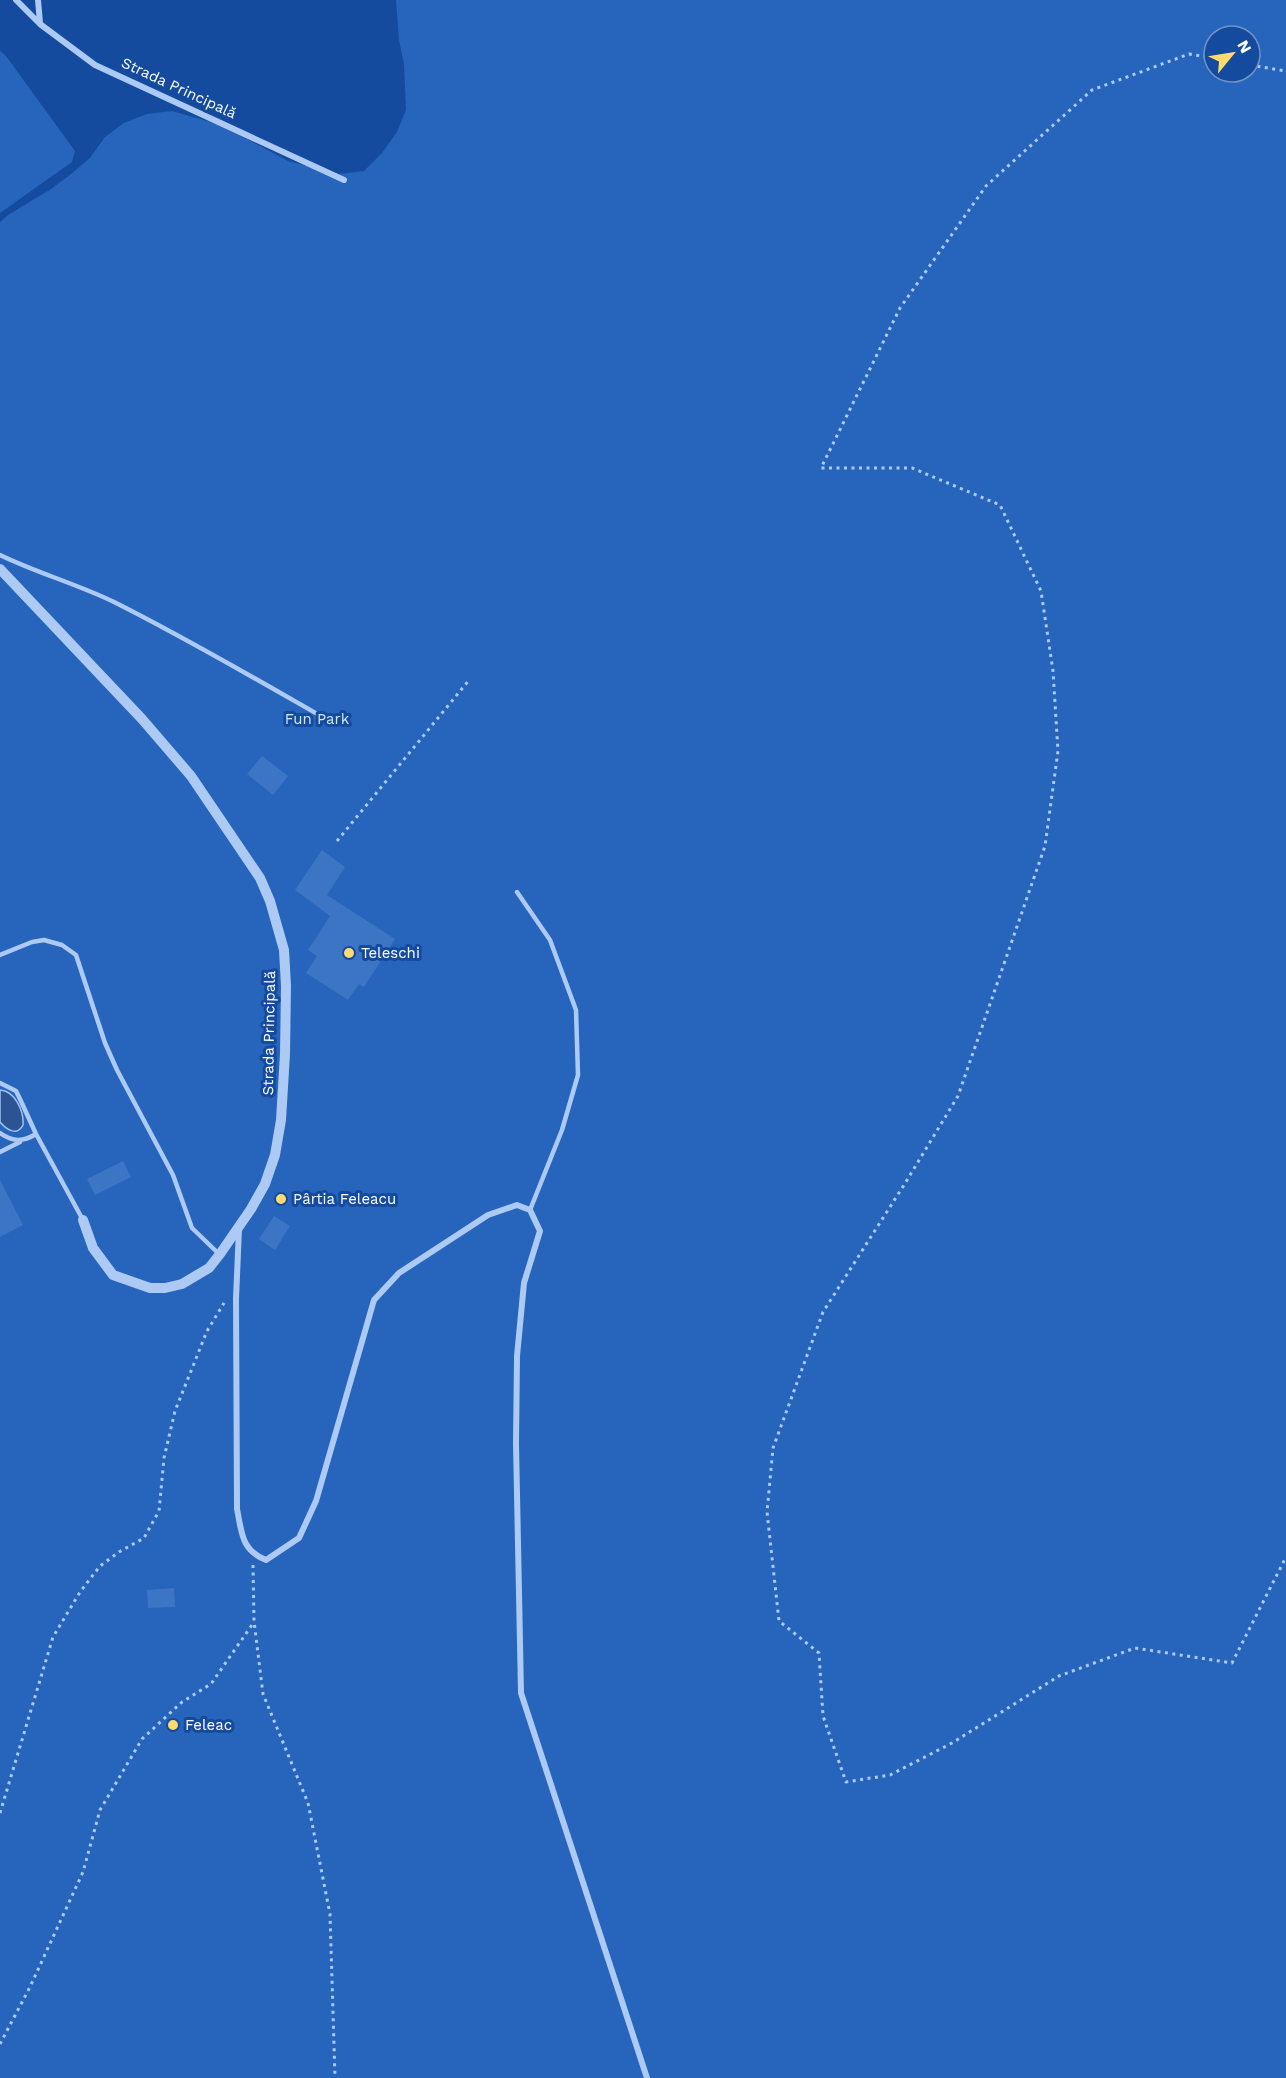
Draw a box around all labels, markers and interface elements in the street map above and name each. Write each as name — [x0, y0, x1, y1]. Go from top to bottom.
north arrow — [1202, 24, 1262, 84]
text: N — [1233, 37, 1256, 57]
street label: Strada Principală — [119, 53, 240, 123]
park label: Fun Park — [285, 710, 350, 728]
place label: Teleschi — [361, 944, 420, 962]
marker: Teleschi — [342, 946, 356, 960]
street label: Strada Principală — [259, 970, 279, 1096]
place label: Pârtia Feleacu — [293, 1190, 396, 1208]
marker: Pârtia Feleacu — [274, 1192, 288, 1206]
place label: Feleac — [185, 1716, 232, 1734]
marker: Feleac — [166, 1718, 180, 1732]

